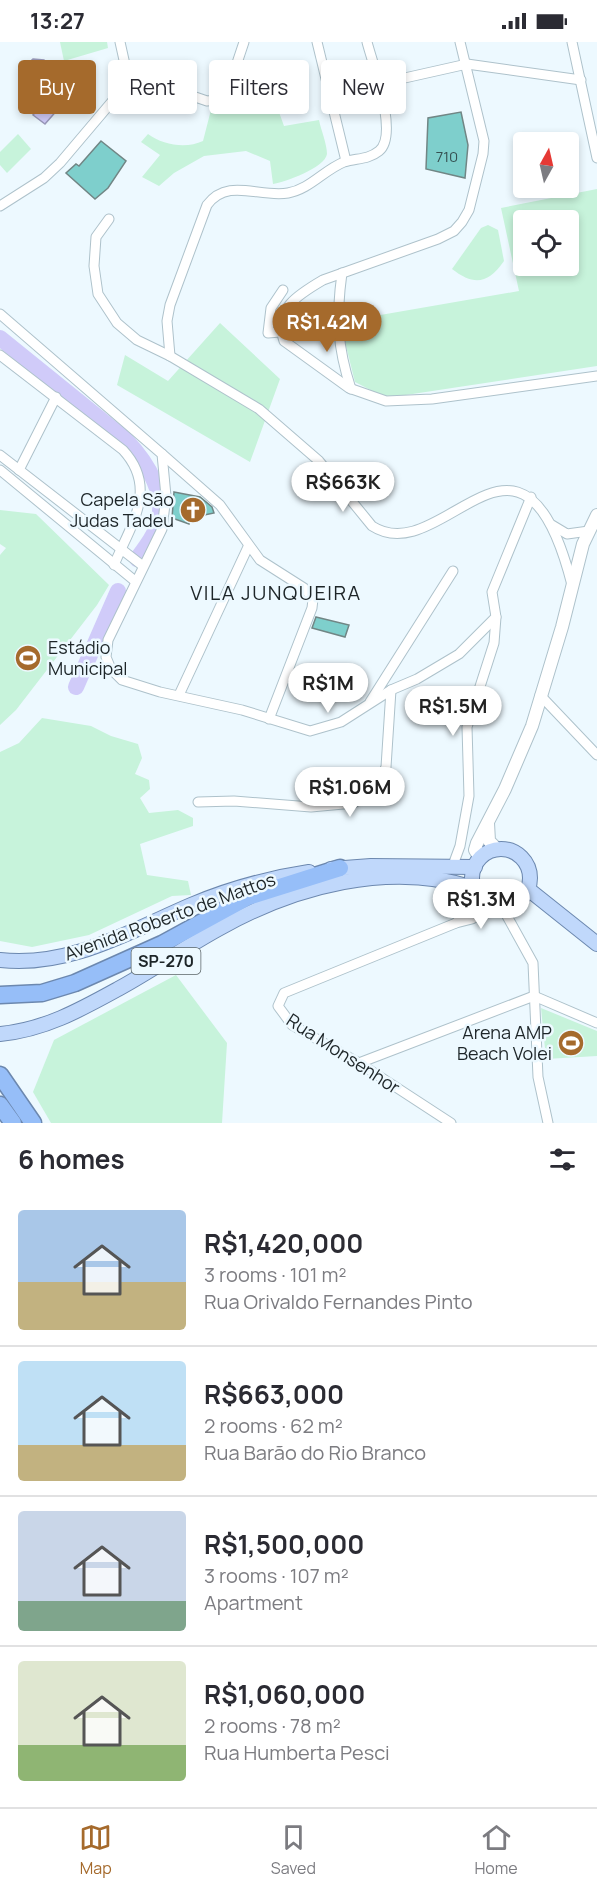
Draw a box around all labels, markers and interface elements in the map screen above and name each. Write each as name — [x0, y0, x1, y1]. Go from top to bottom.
text: 13:27 — [30, 6, 85, 36]
chip: Buy — [18, 60, 96, 114]
chip: Rent — [108, 60, 197, 114]
chip: Filters — [209, 60, 309, 114]
chip: New — [321, 60, 406, 114]
north arrow — [513, 132, 579, 198]
map controls — [513, 132, 579, 276]
house number: 710 — [436, 146, 458, 167]
button: locate — [513, 210, 579, 276]
pin: R$1.42M — [272, 302, 382, 353]
text: R$1.42M — [287, 308, 367, 335]
pin: R$663K — [294, 462, 392, 513]
text: R$663K — [305, 468, 381, 495]
place label: Capela São Judas Tadeu — [70, 487, 174, 532]
church icon: Capela São Judas Tadeu — [178, 495, 208, 525]
district label: VILA JUNQUEIRA — [190, 579, 362, 606]
place label: Estádio Municipal — [48, 635, 127, 680]
sports icon: Estádio Municipal — [13, 643, 43, 673]
pin: R$1M — [292, 663, 364, 714]
text: R$1M — [302, 669, 354, 696]
pin: R$1.5M — [404, 686, 502, 737]
text: R$1.5M — [419, 692, 487, 719]
pin: R$1.06M — [295, 767, 405, 818]
text: R$1.06M — [309, 773, 391, 800]
street label: Avenida Roberto de Mattos — [61, 867, 278, 965]
pin: R$1.3M — [432, 879, 530, 930]
text: R$1.3M — [447, 885, 515, 912]
road number: SP-270 — [132, 948, 201, 974]
street label: Rua Monsenhor — [282, 1008, 405, 1099]
place label: Arena AMP Beach Volei — [457, 1020, 552, 1065]
sports icon: Arena AMP Beach Volei — [556, 1028, 586, 1058]
text: 6 homes — [18, 1141, 125, 1177]
icon: filters — [546, 1143, 579, 1176]
text: R$1,420,000 — [204, 1225, 363, 1261]
icon: home — [66, 1234, 138, 1306]
text: 3 rooms · 101 m² — [204, 1261, 346, 1288]
text: Rua Orivaldo Fernandes Pinto — [204, 1288, 473, 1315]
text: R$663,000 — [204, 1376, 344, 1412]
icon: home — [66, 1385, 138, 1457]
text: 2 rooms · 62 m² — [204, 1412, 343, 1439]
text: Rua Barão do Rio Branco — [204, 1439, 426, 1466]
text: R$1,500,000 — [204, 1526, 364, 1562]
icon: home — [66, 1535, 138, 1607]
text: 3 rooms · 107 m² — [204, 1562, 349, 1589]
text: Apartment — [204, 1589, 303, 1616]
text: R$1,060,000 — [204, 1676, 365, 1712]
icon: home — [66, 1685, 138, 1757]
text: 2 rooms · 78 m² — [204, 1712, 341, 1739]
text: Rua Humberta Pesci — [204, 1739, 390, 1766]
tab: Map — [79, 1821, 112, 1879]
tab: Saved — [271, 1821, 316, 1879]
tab: Home — [474, 1821, 518, 1879]

